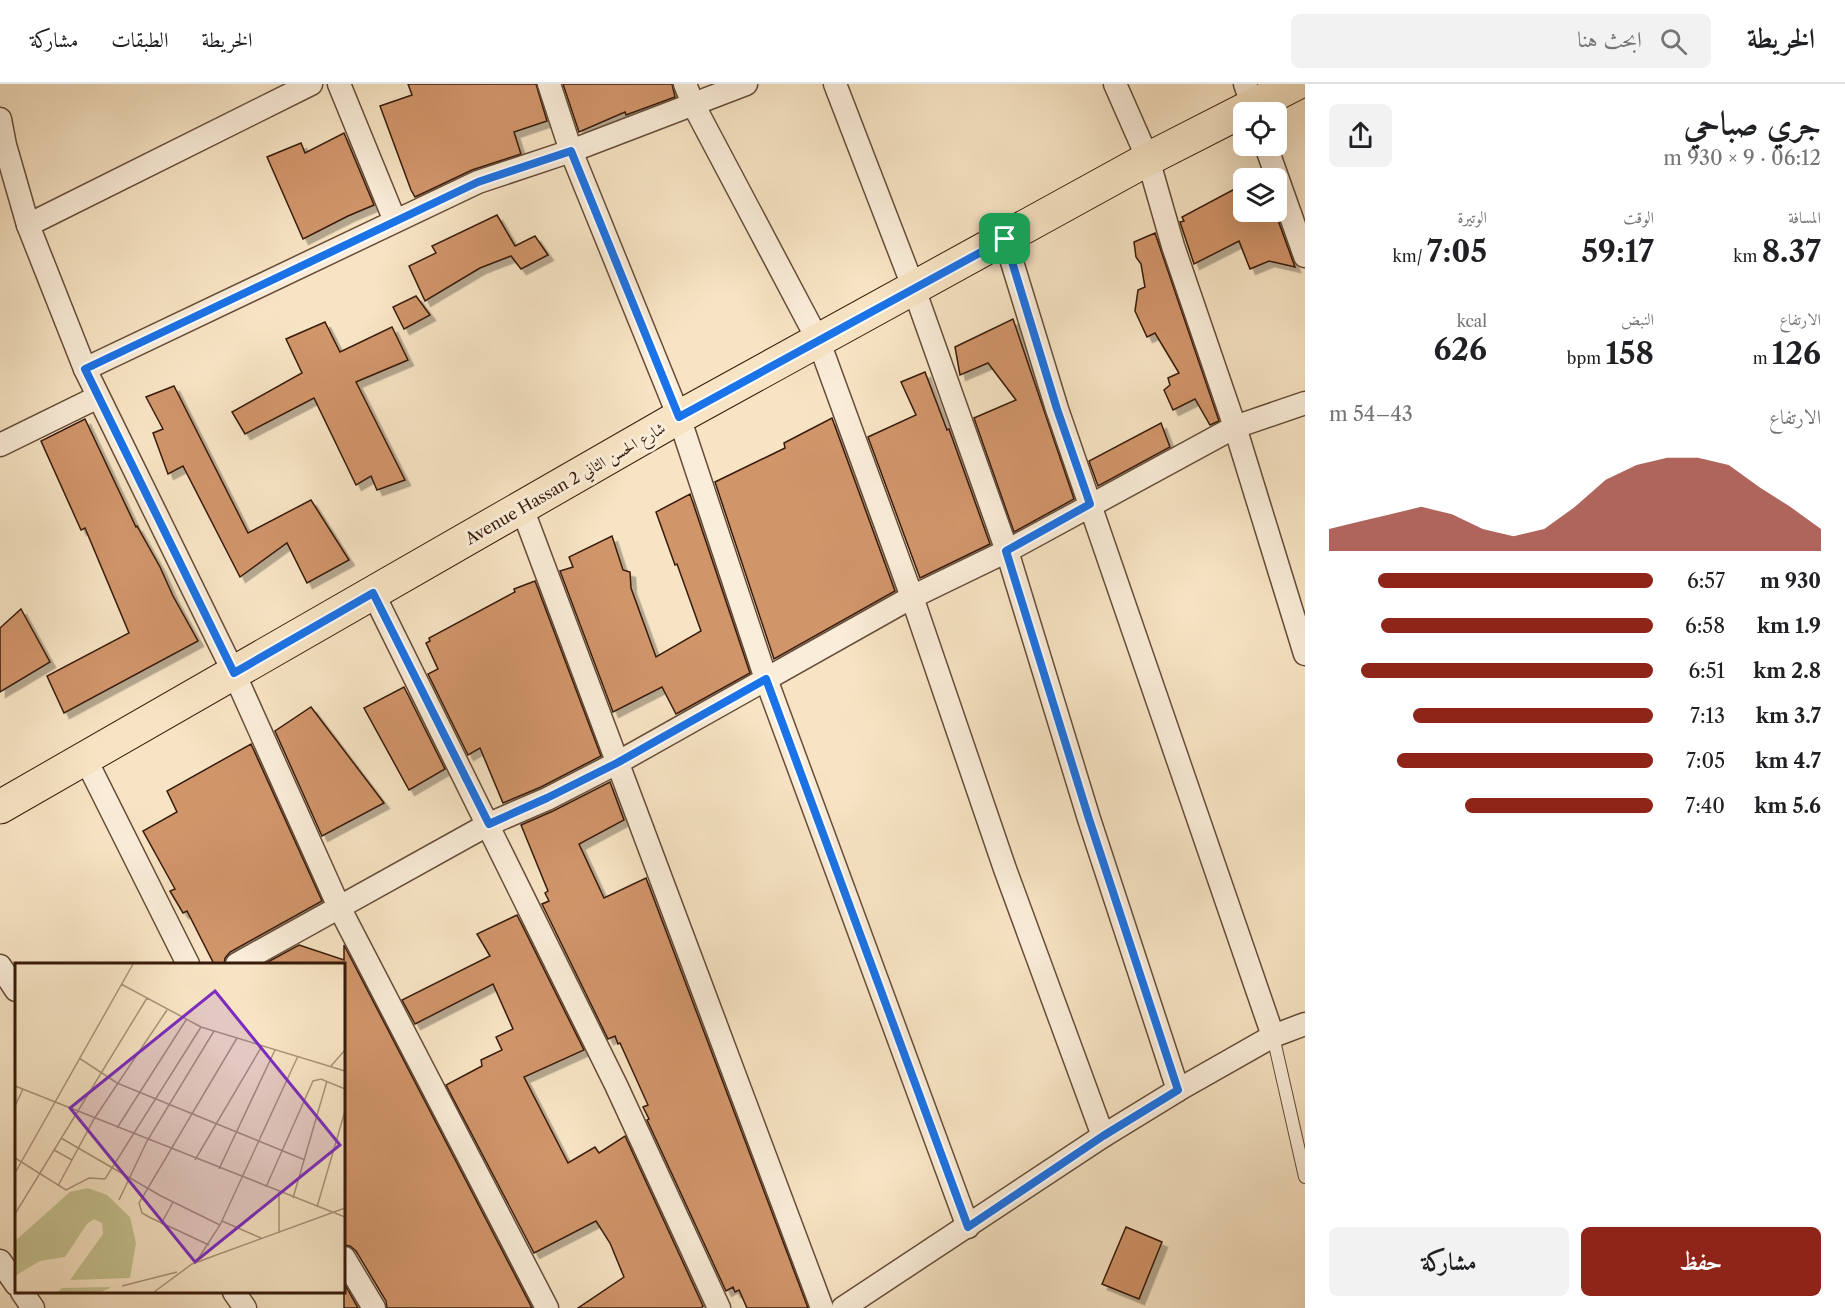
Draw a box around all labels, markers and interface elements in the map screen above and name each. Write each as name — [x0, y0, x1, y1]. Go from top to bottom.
search box — [1291, 14, 1711, 68]
text: الخريطة — [1747, 21, 1815, 55]
icon: search — [1657, 25, 1690, 58]
text: ابحث هنا — [1577, 26, 1642, 53]
text: مشاركة — [30, 27, 78, 52]
text: الطبقات — [111, 27, 168, 52]
text: الخريطة — [201, 27, 253, 52]
map controls — [1233, 102, 1287, 222]
button: locate — [1233, 102, 1287, 156]
text: جري صباحي — [1684, 103, 1821, 144]
button: share — [1329, 104, 1392, 167]
text: 06:12 · 9 × 930 m — [1663, 146, 1821, 170]
button: layers — [1233, 168, 1287, 222]
text: الوتيرة — [1457, 207, 1487, 227]
text: الوقت — [1623, 207, 1654, 227]
text: المسافة — [1788, 207, 1821, 227]
pin — [979, 213, 1030, 264]
icon: arrive — [988, 222, 1021, 255]
text: 7:05 — [1427, 233, 1487, 270]
text: 59:17 — [1581, 233, 1654, 270]
text: 8.37 — [1762, 233, 1821, 270]
text: /km — [1393, 246, 1427, 266]
text: km — [1733, 246, 1762, 266]
text: النبض — [1621, 309, 1654, 329]
text: الارتفاع — [1779, 309, 1821, 329]
text: kcal — [1457, 311, 1487, 331]
text: 626 — [1433, 331, 1487, 368]
text: 158 — [1605, 335, 1654, 372]
text: 126 — [1772, 335, 1821, 372]
text: bpm — [1567, 348, 1605, 368]
text: m — [1753, 348, 1772, 368]
text: 43–54 m — [1329, 402, 1413, 426]
text: الارتفاع — [1769, 405, 1821, 429]
street label: Avenue Hassan 2 شارع الحسن الثاني — [461, 417, 671, 553]
text: 6:57 — [1687, 569, 1725, 593]
text: 930 m — [1760, 569, 1821, 593]
text: 6:58 — [1685, 614, 1725, 638]
text: 1.9 km — [1757, 614, 1821, 638]
text: 6:51 — [1688, 659, 1725, 683]
text: 2.8 km — [1753, 659, 1821, 683]
text: 7:13 — [1690, 704, 1725, 728]
text: 3.7 km — [1756, 704, 1821, 728]
text: 7:05 — [1686, 749, 1725, 773]
text: 4.7 km — [1755, 749, 1821, 773]
text: 7:40 — [1685, 794, 1725, 818]
text: 5.6 km — [1754, 794, 1821, 818]
inset map — [15, 963, 345, 1293]
button: مشاركة — [1329, 1227, 1569, 1296]
button: حفظ — [1581, 1227, 1821, 1296]

